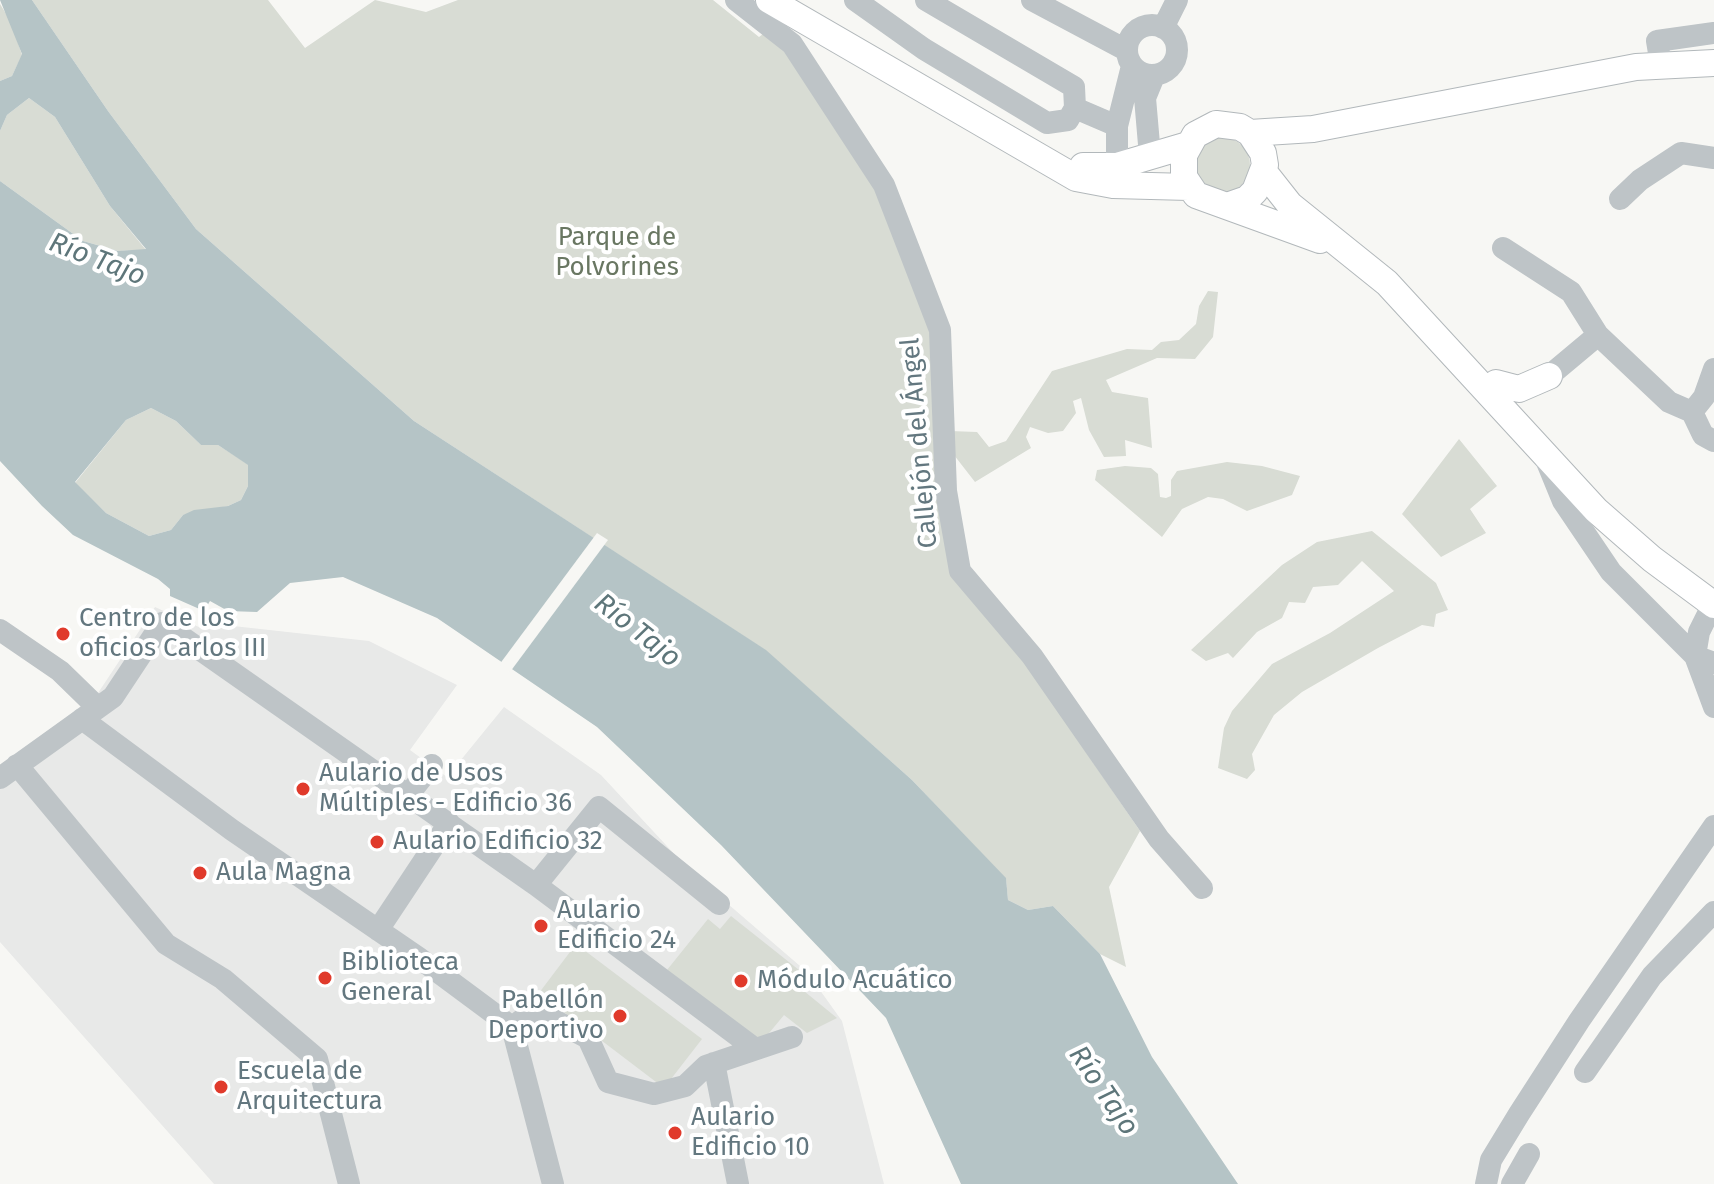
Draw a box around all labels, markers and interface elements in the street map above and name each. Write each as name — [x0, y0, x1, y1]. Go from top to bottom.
park label: Parque de Polvorines — [555, 222, 679, 284]
water label: Río Tajo — [44, 226, 150, 294]
street label: Callejón del Ángel — [895, 336, 945, 550]
water label: Río Tajo — [587, 587, 687, 675]
place label: Centro de los oficios Carlos III — [79, 603, 266, 664]
marker: Centro de los oficios Carlos III — [54, 625, 72, 643]
place label: Aulario de Usos Múltiples - Edificio 36 — [319, 758, 572, 820]
marker: Aulario de Usos Múltiples - Edificio 36 — [294, 780, 312, 798]
place label: Aulario Edificio 32 — [393, 826, 603, 858]
marker: Aulario Edificio 32 — [368, 833, 386, 851]
place label: Aula Magna — [216, 857, 352, 889]
marker: Aula Magna — [191, 864, 209, 882]
place label: Aulario Edificio 24 — [557, 895, 676, 956]
marker: Aulario Edificio 24 — [532, 917, 550, 935]
place label: Biblioteca General — [341, 947, 459, 1008]
place label: Módulo Acuático — [757, 965, 953, 997]
marker: Biblioteca General — [316, 969, 334, 987]
marker: Módulo Acuático — [732, 972, 750, 990]
place label: Pabellón Deportivo — [488, 985, 604, 1046]
marker: Pabellón Deportivo — [611, 1007, 629, 1025]
water label: Río Tajo — [1061, 1040, 1145, 1142]
place label: Escuela de Arquitectura — [237, 1056, 383, 1118]
marker: Escuela de Arquitectura — [212, 1078, 230, 1096]
place label: Aulario Edificio 10 — [691, 1102, 810, 1164]
marker: Aulario Edificio 10 — [666, 1124, 684, 1142]

